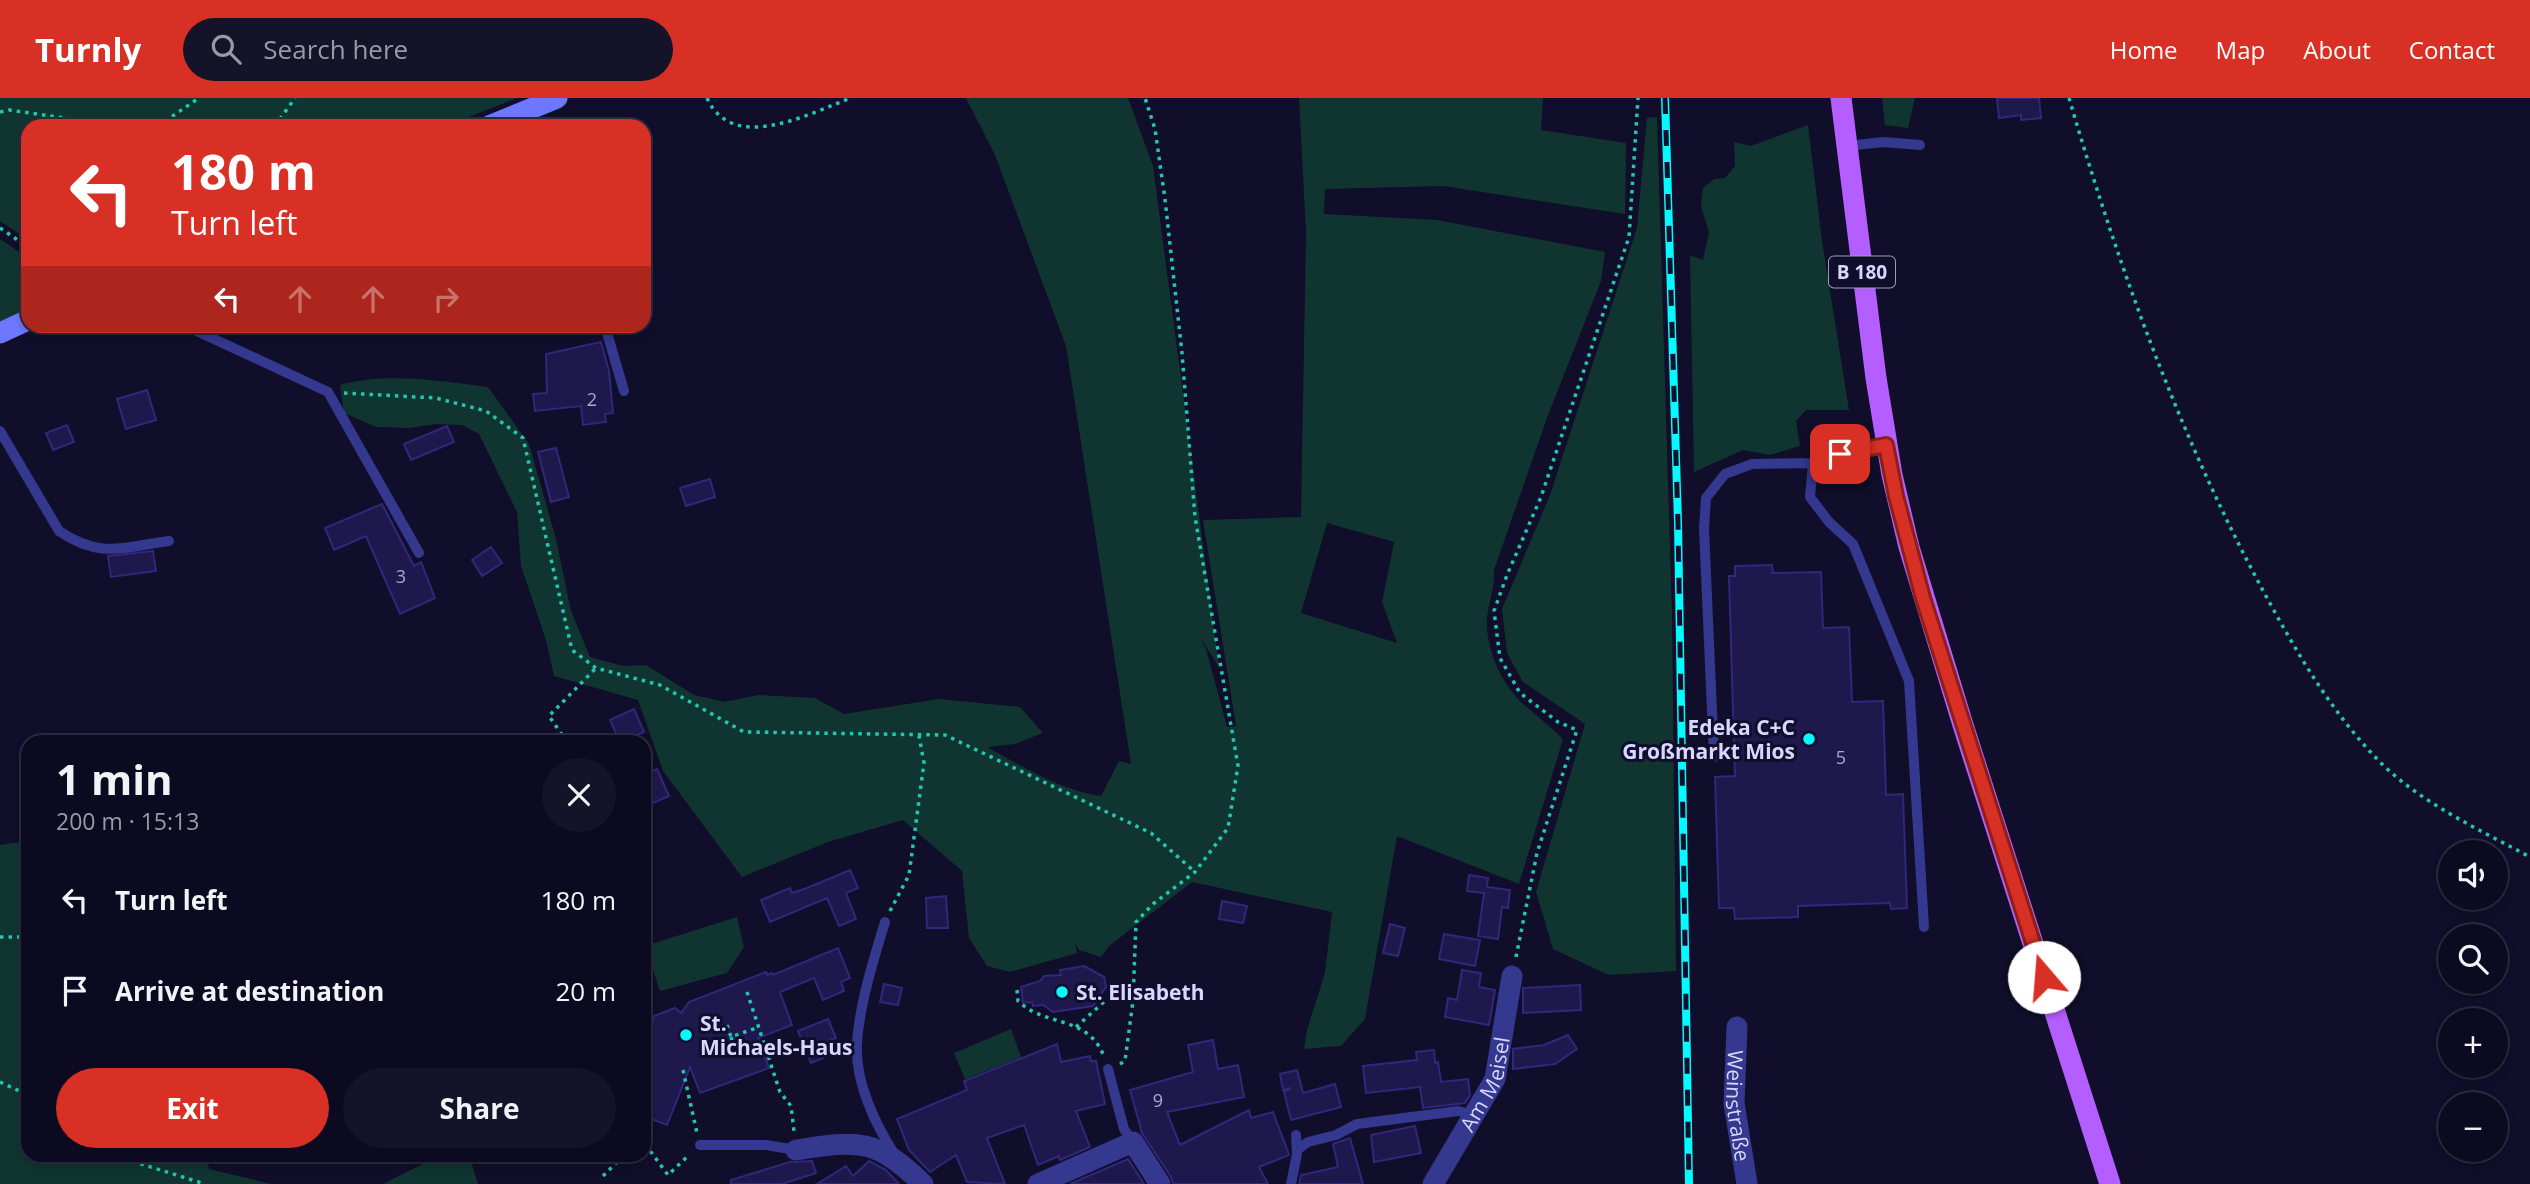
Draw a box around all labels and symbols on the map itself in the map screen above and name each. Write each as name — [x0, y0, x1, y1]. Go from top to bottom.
road number: B 180 — [1829, 256, 1895, 288]
house number: 2 — [587, 387, 597, 411]
pin — [1810, 424, 1870, 484]
house number: 3 — [396, 564, 406, 588]
place label: Edeka C+C Großmarkt Mios — [1622, 713, 1795, 765]
marker: Edeka C+C Großmarkt Mios — [1801, 731, 1817, 747]
house number: 5 — [1836, 745, 1846, 769]
position arrow — [2007, 940, 2081, 1014]
place label: St. Elisabeth — [1076, 978, 1204, 1006]
marker: St. Elisabeth — [1054, 984, 1070, 1000]
place label: St. Michaels-Haus — [700, 1009, 853, 1061]
marker: St. Michaels-Haus — [678, 1027, 694, 1043]
street label: Am Meisel — [1453, 1035, 1516, 1137]
street label: Weinstraße — [1720, 1049, 1757, 1163]
house number: 9 — [1153, 1088, 1163, 1112]

